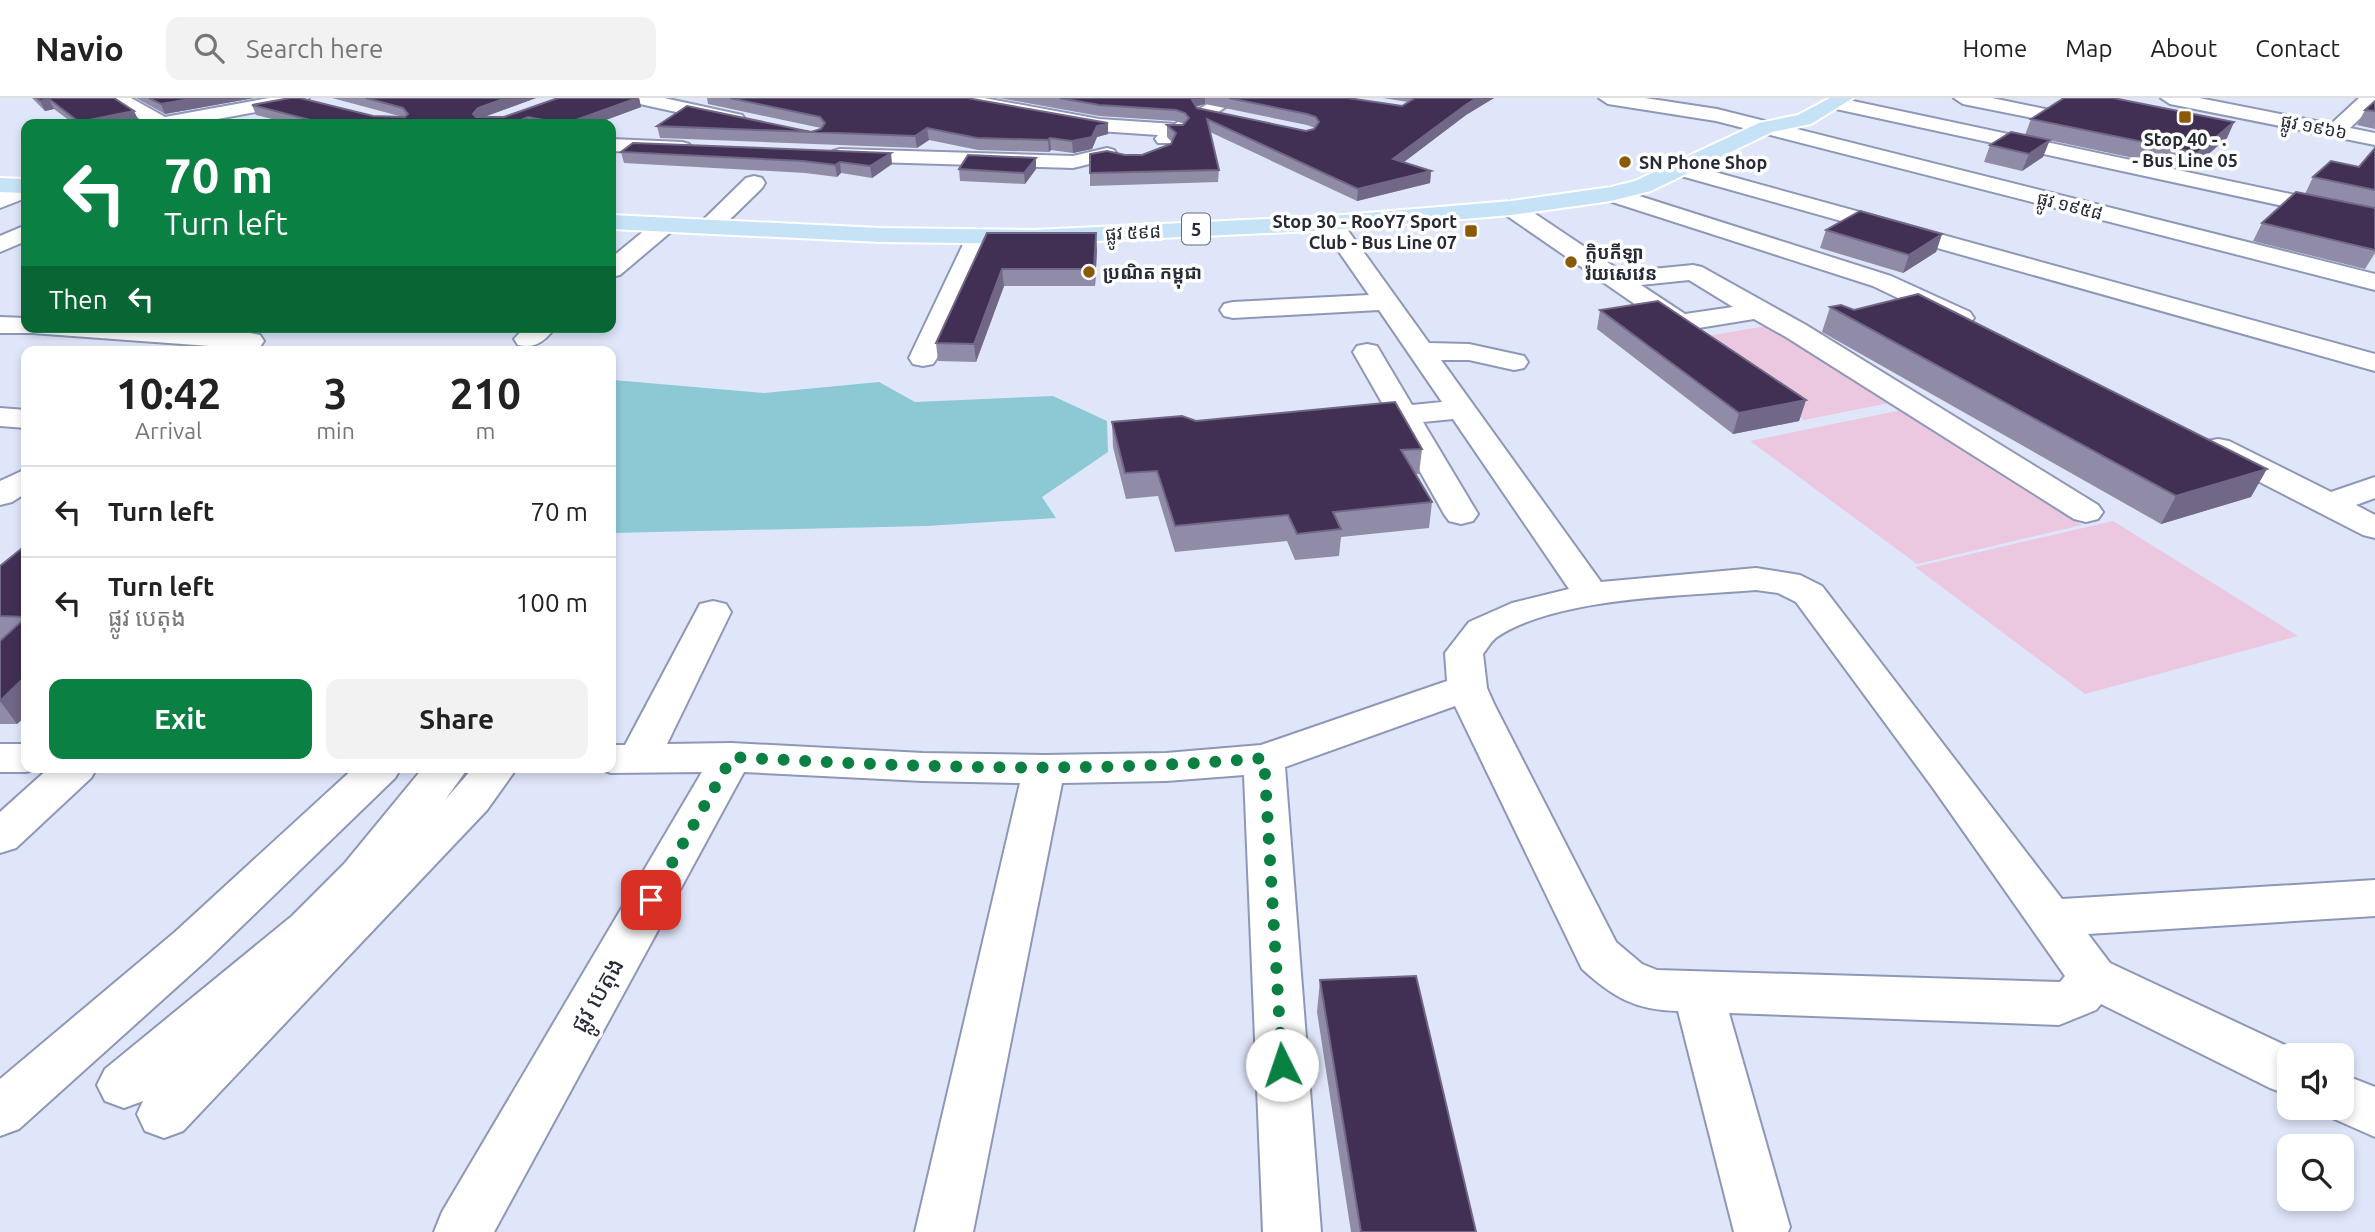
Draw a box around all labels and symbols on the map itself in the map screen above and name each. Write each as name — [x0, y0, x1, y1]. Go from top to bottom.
marker: Stop 40 - . - Bus Line 05 — [2177, 109, 2193, 125]
street label: ផ្លូវ ១៩៦៦ — [2278, 110, 2349, 149]
place label: Stop 40 - . - Bus Line 05 — [2132, 129, 2238, 170]
place label: SN Phone Shop — [1639, 152, 1767, 172]
marker: SN Phone Shop — [1617, 154, 1633, 170]
street label: ផ្លូវ ១៩៥៨ — [2033, 187, 2105, 230]
place label: Stop 30 - RooY7 Sport Club - Bus Line 07 — [1273, 211, 1457, 252]
road number: 5 — [1182, 214, 1210, 244]
street label: ផ្លូវ ៥៩៨ — [1105, 221, 1162, 251]
marker: Stop 30 - RooY7 Sport Club - Bus Line 07 — [1463, 223, 1479, 239]
place label: ក្លិបកីឡា រ៉យសេវេន — [1585, 242, 1657, 283]
marker: ក្លិបកីឡា រ៉យសេវេន — [1563, 254, 1579, 270]
place label: ប្រណិត កម្ពុជា — [1103, 262, 1202, 289]
marker: ប្រណិត កម្ពុជា — [1081, 264, 1097, 280]
pin — [621, 870, 681, 930]
street label: ផ្លូវ បេតុង — [565, 953, 637, 1041]
position arrow — [1245, 1028, 1319, 1102]

